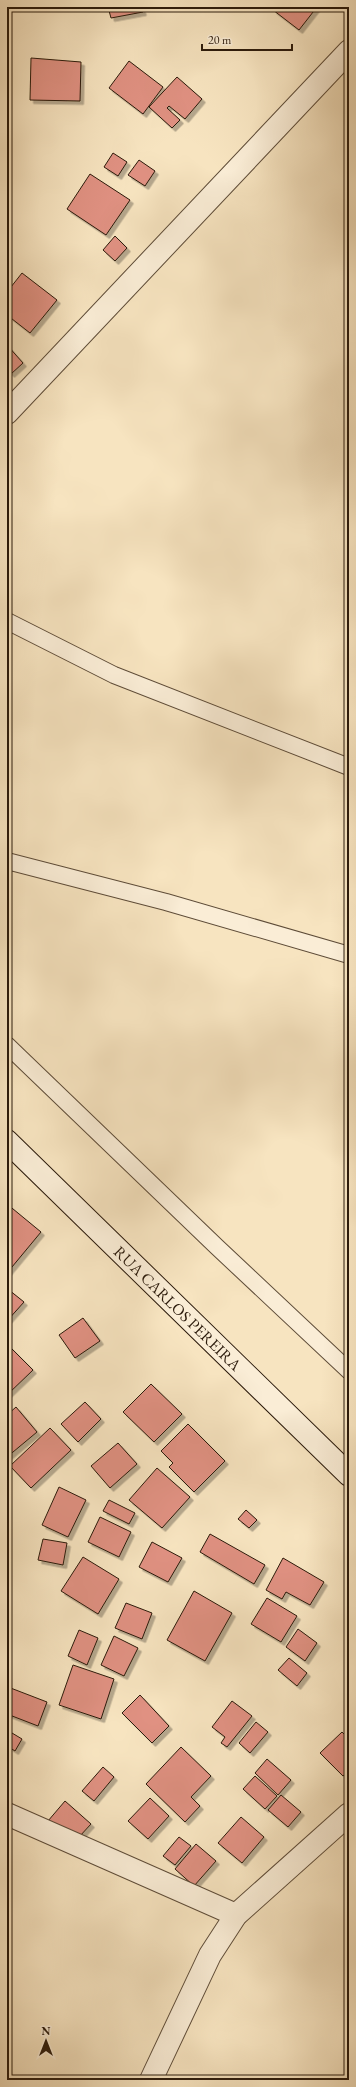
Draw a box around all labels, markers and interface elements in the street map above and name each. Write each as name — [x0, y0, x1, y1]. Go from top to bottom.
scale bar — [202, 26, 292, 52]
text: 20 m — [208, 32, 232, 48]
street label: RUA CARLOS PEREIRA — [110, 1241, 247, 1376]
north arrow — [26, 2021, 66, 2061]
text: N — [42, 2024, 51, 2038]

